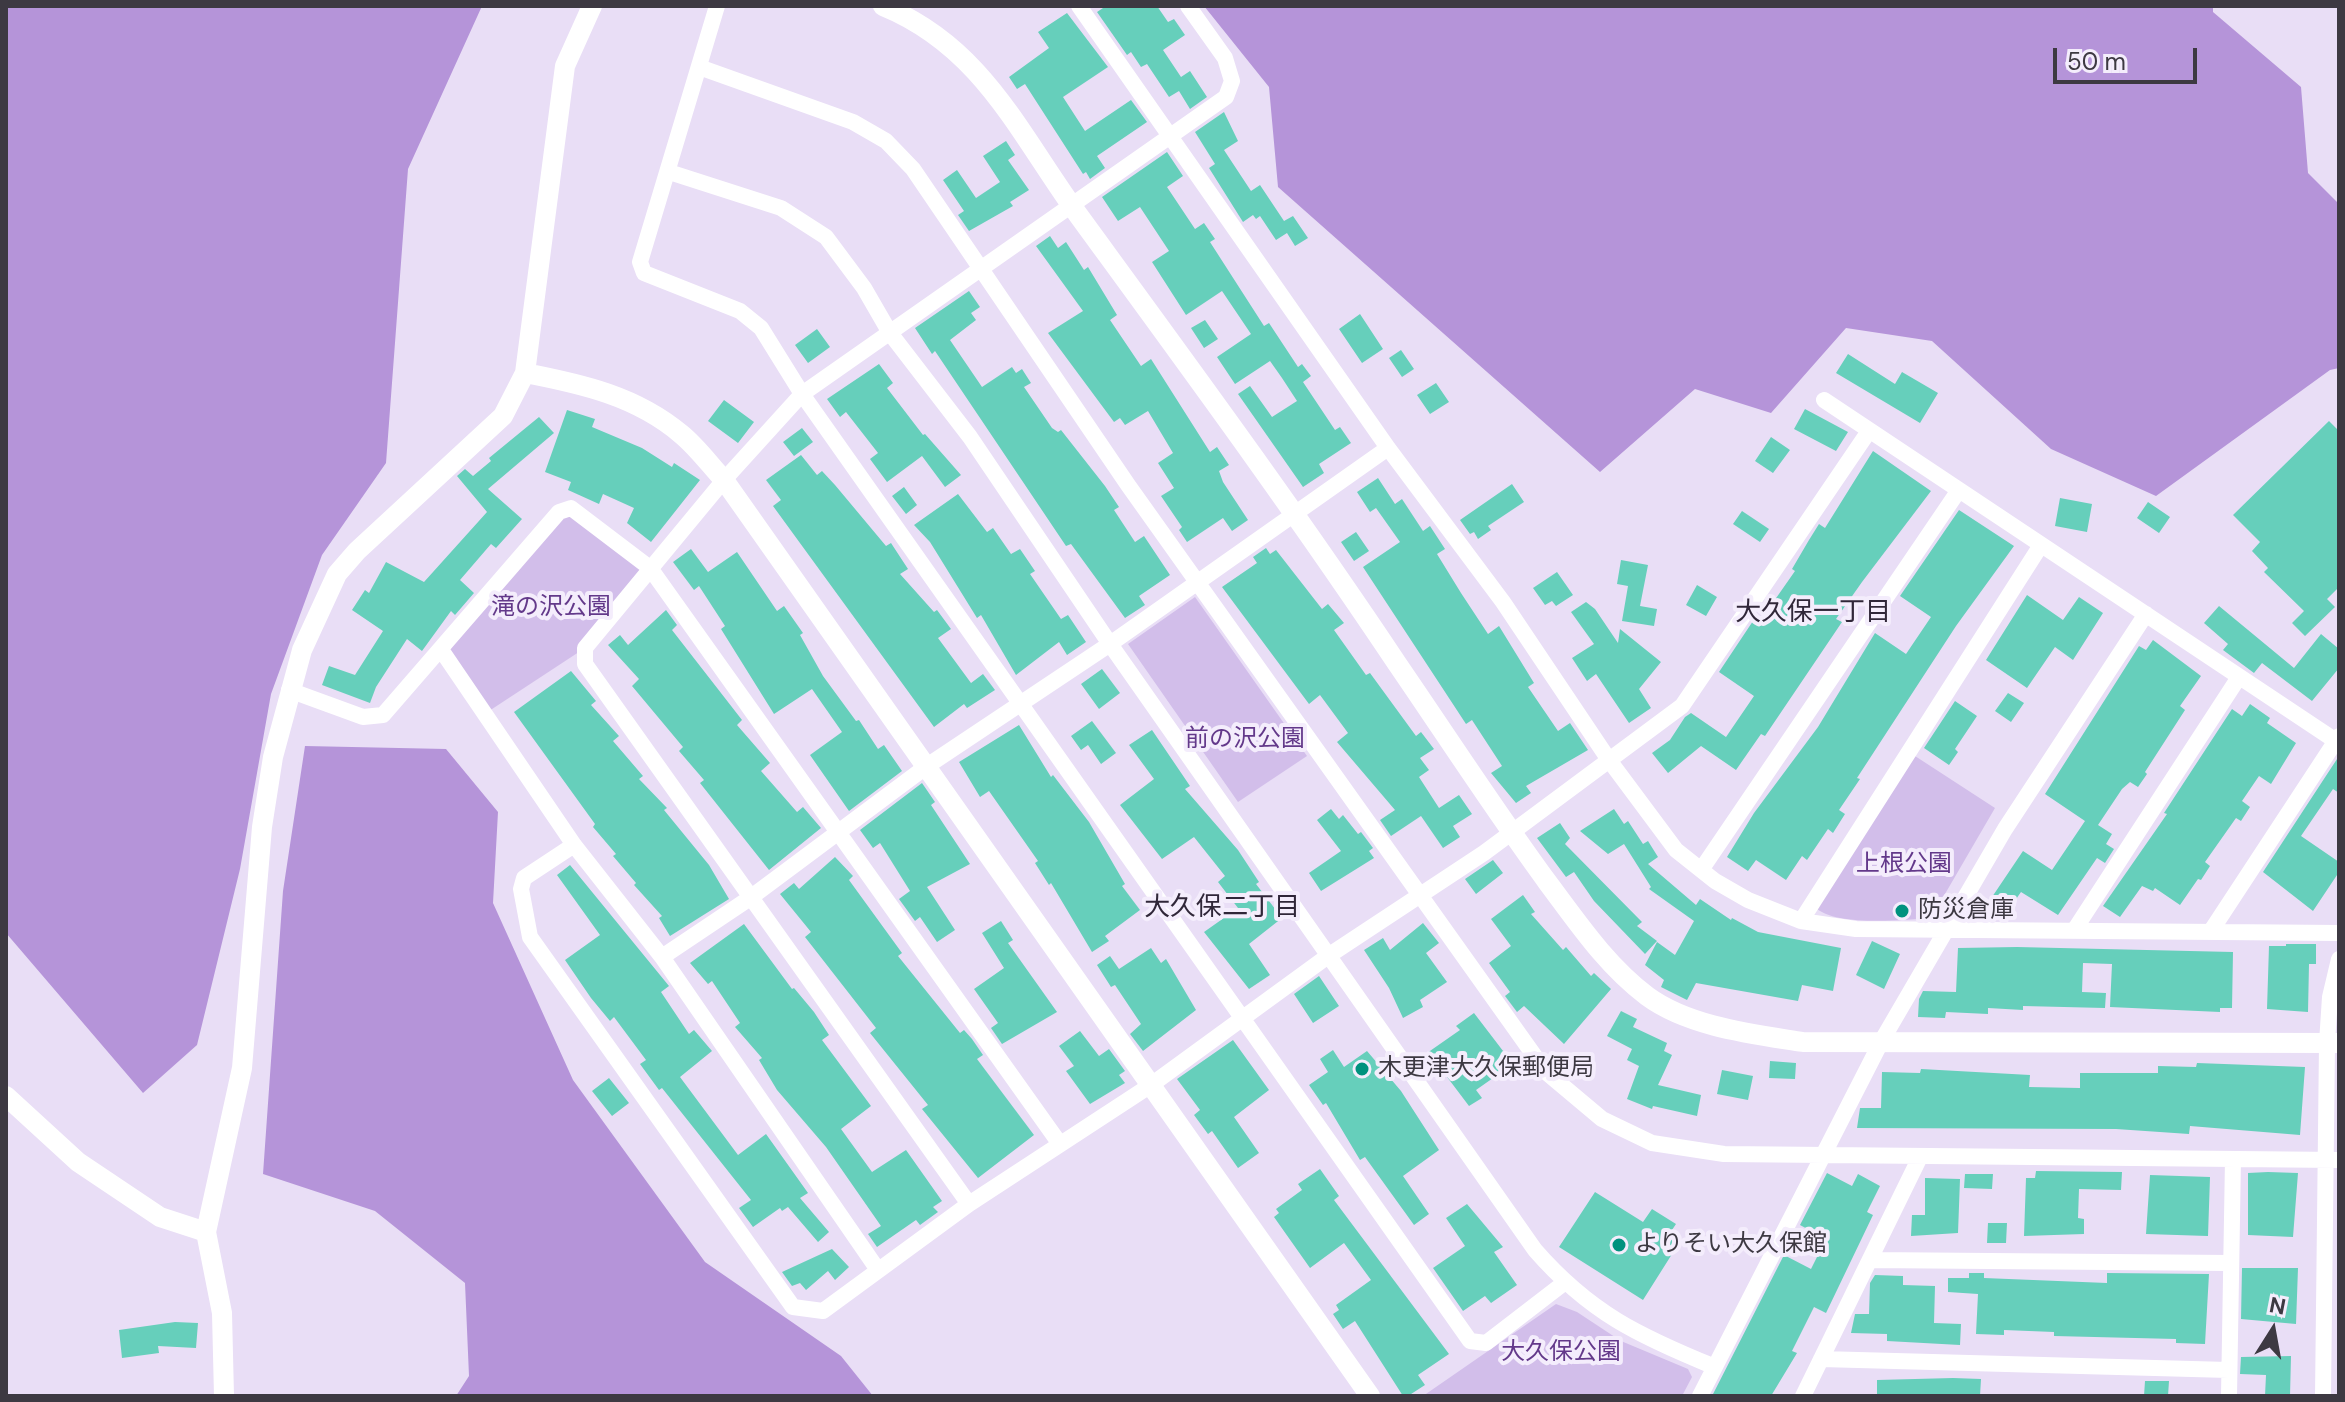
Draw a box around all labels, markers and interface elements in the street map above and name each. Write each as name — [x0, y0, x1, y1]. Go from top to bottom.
scale bar — [2057, 32, 2201, 82]
text: 50 m — [2067, 46, 2126, 77]
park label: 滝の沢公園 — [491, 594, 611, 622]
district label: 大久保一丁目 — [1735, 597, 1891, 629]
park label: 前の沢公園 — [1185, 726, 1305, 754]
park label: 上根公園 — [1856, 851, 1952, 879]
district label: 大久保二丁目 — [1144, 892, 1300, 924]
place label: 防災倉庫 — [1918, 897, 2014, 925]
marker: 防災倉庫 — [1893, 902, 1911, 920]
place label: 木更津大久保郵便局 — [1378, 1055, 1594, 1083]
marker: 木更津大久保郵便局 — [1353, 1060, 1371, 1078]
place label: よりそい大久保館 — [1635, 1231, 1827, 1259]
marker: よりそい大久保館 — [1610, 1236, 1628, 1254]
north arrow — [2233, 1290, 2313, 1370]
text: N — [2267, 1290, 2288, 1322]
park label: 大久保公園 — [1501, 1339, 1621, 1367]

